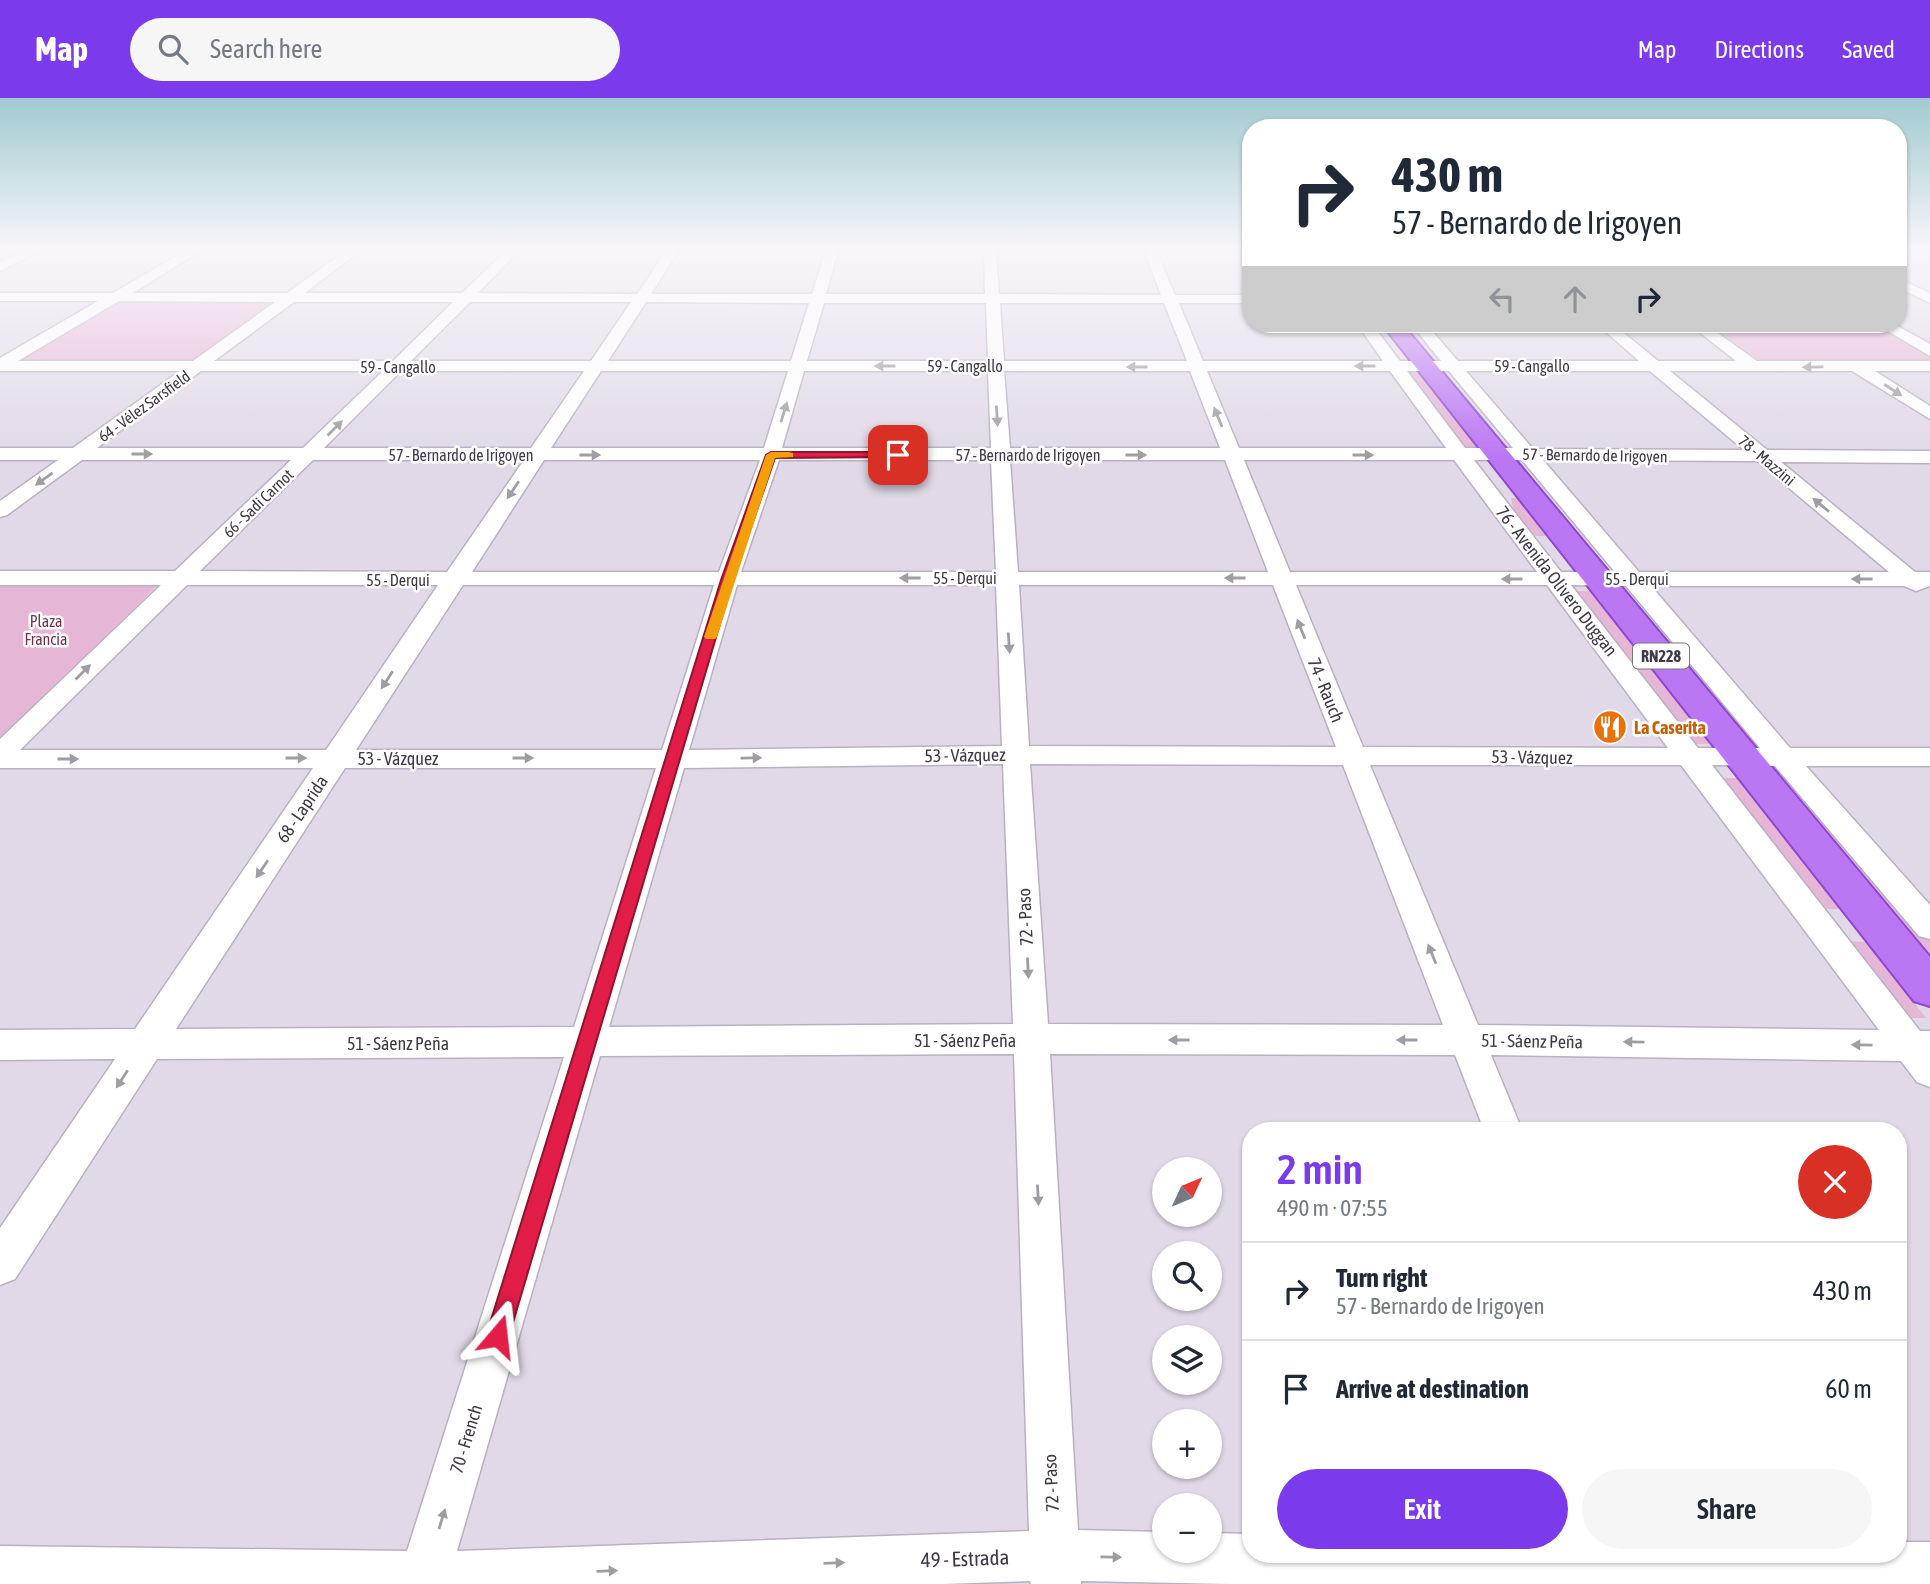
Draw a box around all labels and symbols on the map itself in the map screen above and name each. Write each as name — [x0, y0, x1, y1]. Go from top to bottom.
street label: 59 - Cangallo — [927, 357, 1003, 376]
street label: 59 - Cangallo — [1494, 357, 1570, 376]
street label: 59 - Cangallo — [360, 358, 436, 377]
one-way arrow — [874, 360, 896, 372]
one-way arrow — [1354, 360, 1376, 372]
one-way arrow — [1126, 361, 1148, 372]
one-way arrow — [1802, 361, 1824, 373]
street label: 64 - Vélez Sarsfield — [95, 367, 193, 445]
one-way arrow — [1884, 383, 1903, 396]
one-way arrow — [779, 401, 789, 422]
one-way arrow — [992, 405, 1003, 427]
one-way arrow — [1212, 406, 1223, 427]
one-way arrow — [326, 420, 343, 437]
pin — [868, 425, 928, 485]
street label: 78 - Mazzini — [1735, 431, 1799, 489]
street label: 57 - Bernardo de Irigoyen — [1522, 445, 1668, 466]
street label: 57 - Bernardo de Irigoyen — [388, 446, 534, 465]
street label: 57 - Bernardo de Irigoyen — [955, 446, 1101, 465]
one-way arrow — [131, 448, 153, 460]
one-way arrow — [579, 449, 601, 461]
one-way arrow — [1125, 449, 1147, 461]
one-way arrow — [1352, 449, 1374, 461]
street label: 66 - Sadi Carnot — [219, 465, 297, 541]
one-way arrow — [35, 472, 53, 486]
one-way arrow — [506, 481, 520, 499]
one-way arrow — [1813, 498, 1830, 513]
street label: 76 - Avenida Olivero Duggan — [1492, 502, 1622, 660]
street label: 55 - Derqui — [933, 569, 997, 588]
street label: 55 - Derqui — [1605, 570, 1669, 589]
street label: 55 - Derqui — [366, 571, 430, 590]
one-way arrow — [1224, 572, 1246, 584]
one-way arrow — [899, 573, 921, 584]
one-way arrow — [1501, 573, 1523, 585]
one-way arrow — [1851, 573, 1873, 585]
park label: Plaza Francia — [25, 612, 67, 648]
one-way arrow — [1296, 618, 1307, 639]
one-way arrow — [1004, 632, 1015, 654]
road number: RN228 — [1633, 643, 1689, 668]
street label: 74 - Rauch — [1304, 655, 1348, 725]
one-way arrow — [75, 664, 91, 681]
one-way arrow — [381, 670, 394, 689]
restaurant icon: La Caserita — [1591, 708, 1629, 746]
place label: La Caserita — [1634, 717, 1706, 738]
street label: 53 - Vázquez — [924, 744, 1006, 766]
street label: 53 - Vázquez — [1491, 746, 1573, 768]
street label: 53 - Vázquez — [357, 748, 439, 769]
one-way arrow — [285, 752, 307, 764]
one-way arrow — [512, 752, 534, 764]
one-way arrow — [740, 752, 762, 764]
one-way arrow — [57, 753, 79, 764]
street label: 68 - Laprida — [272, 771, 332, 847]
one-way arrow — [255, 860, 268, 879]
street label: 72 - Paso — [1013, 887, 1037, 947]
one-way arrow — [1426, 943, 1437, 964]
one-way arrow — [1022, 957, 1033, 979]
street label: 51 - Sáenz Peña — [914, 1030, 1016, 1051]
street label: 51 - Sáenz Peña — [1481, 1030, 1583, 1052]
street label: 51 - Sáenz Peña — [347, 1033, 449, 1054]
one-way arrow — [1168, 1034, 1190, 1046]
one-way arrow — [1396, 1034, 1418, 1046]
one-way arrow — [1623, 1036, 1645, 1048]
one-way arrow — [1851, 1039, 1873, 1051]
one-way arrow — [115, 1070, 129, 1088]
north arrow — [1152, 1157, 1222, 1227]
one-way arrow — [1033, 1184, 1044, 1206]
position arrow — [461, 1299, 535, 1373]
street label: 70 - French — [446, 1402, 486, 1476]
street label: 72 - Paso — [1039, 1453, 1063, 1513]
one-way arrow — [437, 1508, 448, 1529]
street label: 49 - Estrada — [920, 1544, 1010, 1572]
one-way arrow — [1100, 1551, 1122, 1562]
one-way arrow — [824, 1557, 846, 1569]
one-way arrow — [596, 1565, 618, 1576]

